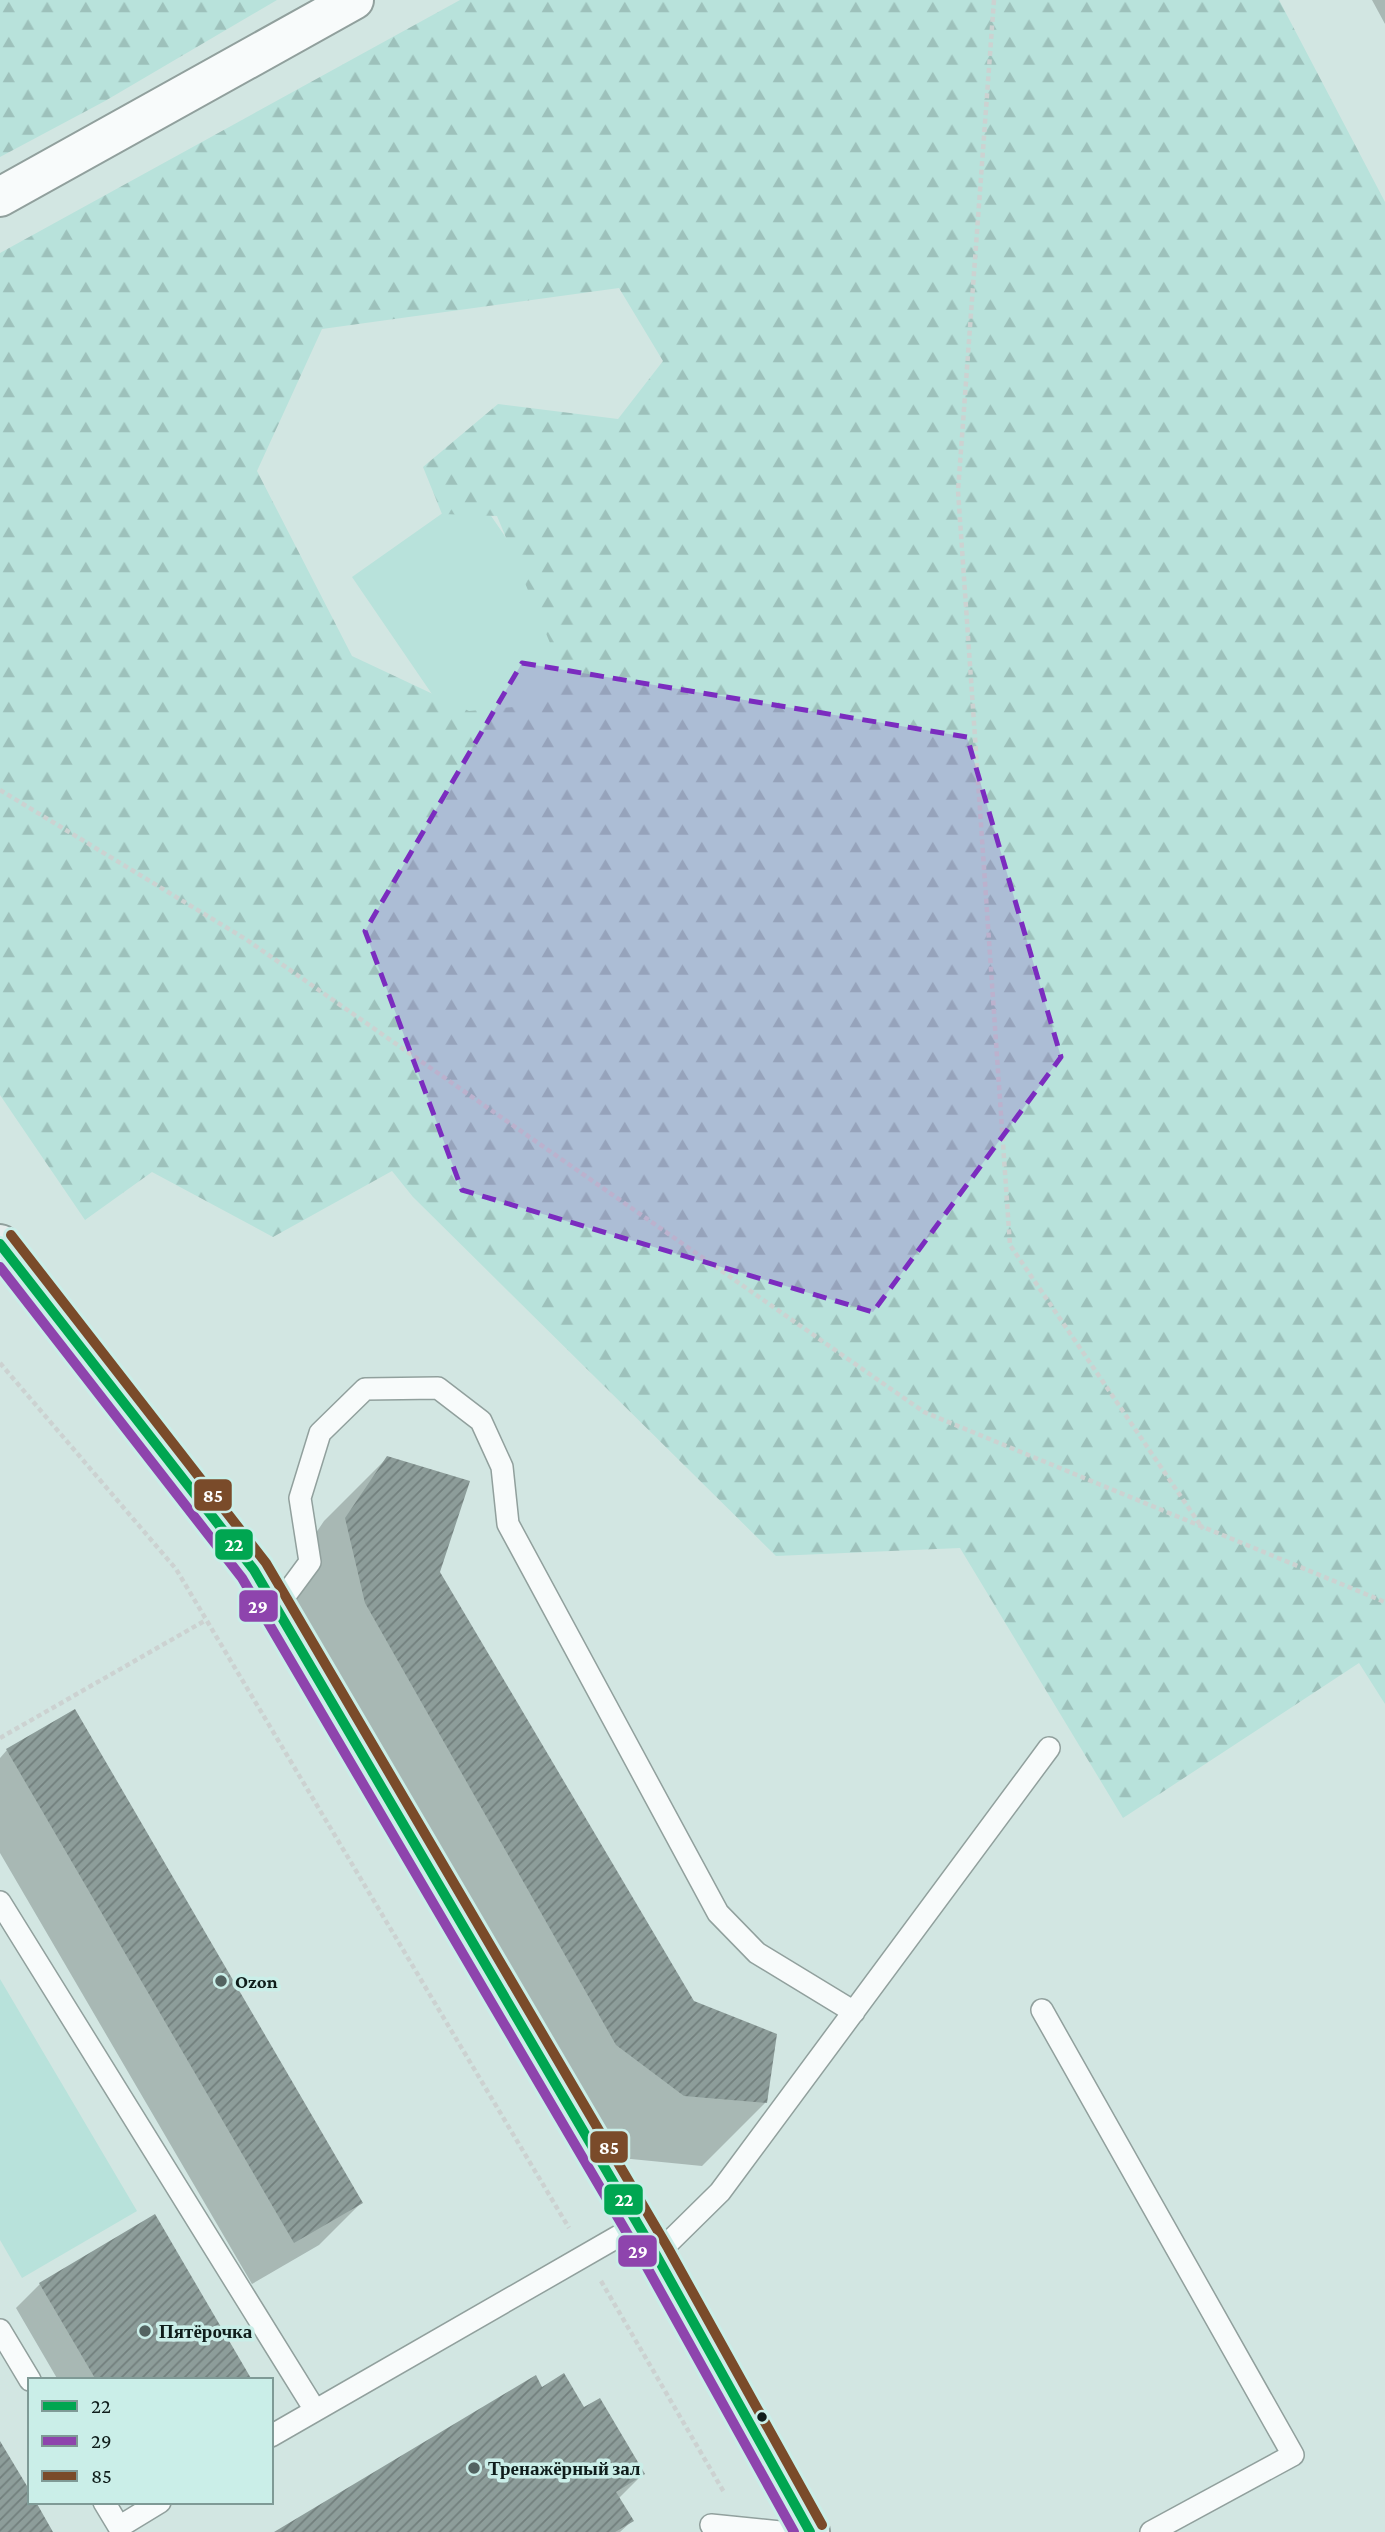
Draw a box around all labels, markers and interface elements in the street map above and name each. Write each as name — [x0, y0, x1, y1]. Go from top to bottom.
line badge: 85 — [193, 1478, 233, 1512]
text: 85 — [203, 1485, 223, 1506]
line badge: 22 — [214, 1528, 254, 1561]
text: 22 — [224, 1534, 244, 1555]
line badge: 29 — [238, 1589, 279, 1623]
text: 29 — [248, 1596, 268, 1617]
place label: Ozon — [235, 1971, 278, 1992]
marker: Ozon — [213, 1973, 229, 1989]
line badge: 85 — [589, 2130, 629, 2164]
text: 85 — [599, 2137, 619, 2158]
line badge: 22 — [603, 2183, 644, 2216]
text: 22 — [614, 2189, 634, 2210]
line badge: 29 — [617, 2234, 658, 2268]
text: 29 — [628, 2241, 648, 2262]
place label: Пятёрочка — [159, 2321, 253, 2342]
marker: Пятёрочка — [137, 2323, 153, 2339]
legend — [28, 2378, 273, 2504]
text: 22 — [91, 2394, 111, 2418]
unlabelled marker — [755, 2410, 769, 2424]
text: 29 — [91, 2429, 112, 2453]
place label: Тренажёрный зал — [488, 2458, 641, 2479]
marker: Тренажёрный зал — [466, 2460, 482, 2476]
text: 85 — [91, 2464, 112, 2488]

